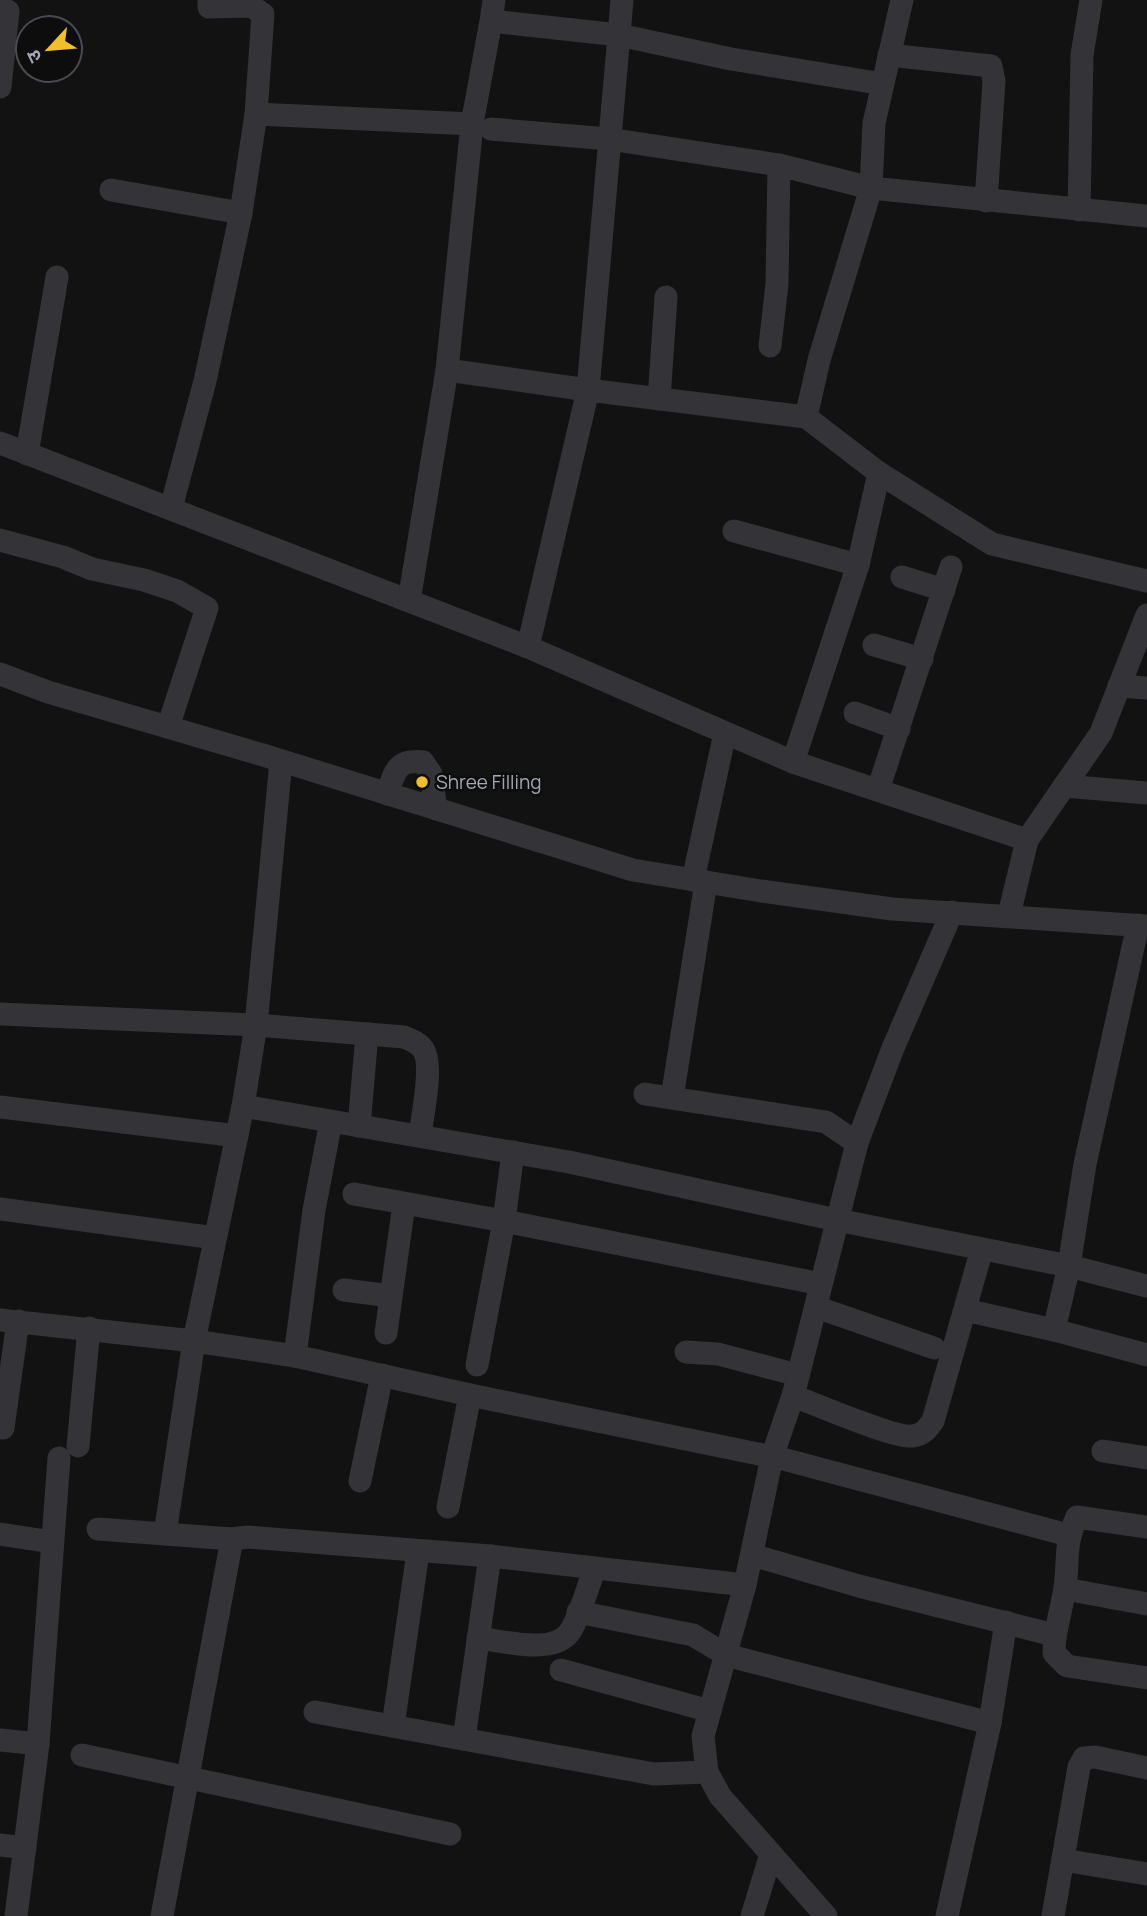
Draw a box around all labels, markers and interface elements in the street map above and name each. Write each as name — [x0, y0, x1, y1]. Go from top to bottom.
north arrow — [14, 14, 84, 84]
text: उ — [19, 45, 48, 67]
place label: Shree Filling — [436, 769, 542, 795]
marker: Shree Filling — [414, 774, 430, 790]

